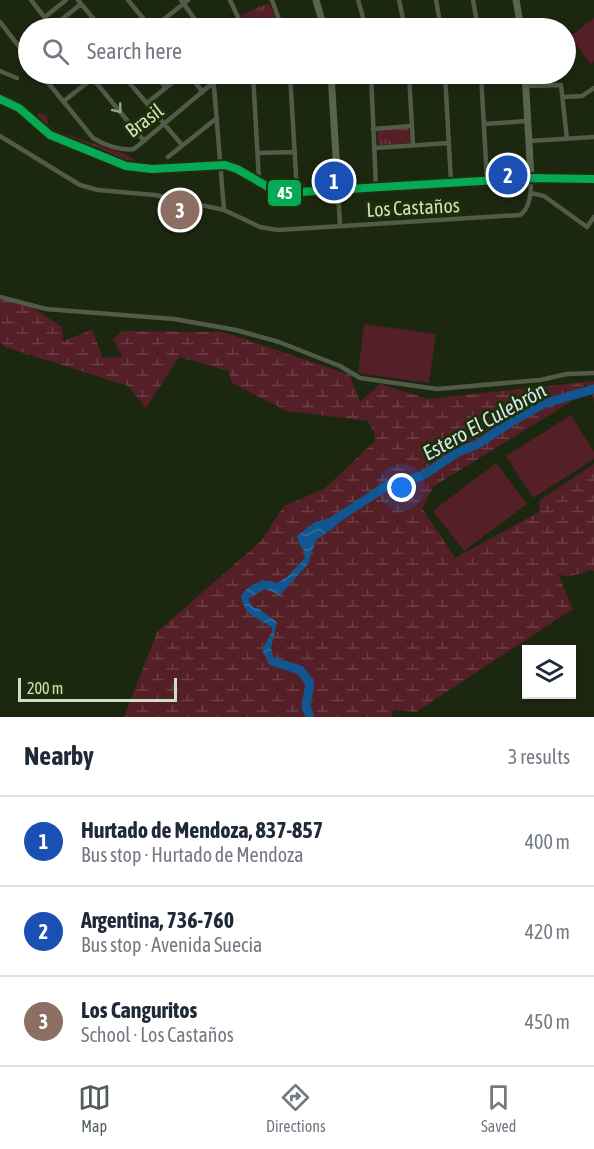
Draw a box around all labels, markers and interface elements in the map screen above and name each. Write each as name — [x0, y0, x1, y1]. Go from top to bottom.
search box — [18, 18, 576, 84]
icon: search — [39, 35, 72, 68]
text: Search here — [87, 38, 182, 64]
street label: Brasil — [121, 98, 168, 142]
one-way arrow — [111, 103, 122, 114]
pin: 2 — [488, 152, 528, 198]
pin: 1 — [314, 158, 354, 204]
line badge: 45 — [267, 179, 302, 207]
text: 45 — [276, 184, 293, 202]
pin: 3 — [160, 188, 200, 232]
street label: Los Castaños — [366, 193, 460, 221]
water label: Estero El Culebrón — [418, 377, 550, 465]
your location — [387, 473, 416, 502]
map controls — [522, 645, 576, 699]
button: layers — [522, 645, 576, 699]
scale bar — [18, 675, 177, 702]
text: 200 m — [27, 679, 63, 697]
text: Nearby — [24, 741, 94, 771]
text: 3 results — [508, 745, 570, 768]
text: Hurtado de Mendoza, 837-857 — [81, 817, 323, 843]
text: 1 — [39, 830, 48, 853]
text: 400 m — [525, 830, 570, 853]
text: Bus stop · Hurtado de Mendoza — [81, 843, 304, 866]
text: Argentina, 736-760 — [81, 907, 234, 933]
text: 2 — [39, 920, 48, 943]
text: 420 m — [525, 920, 570, 943]
text: Bus stop · Avenida Suecia — [81, 933, 262, 956]
text: Los Canguritos — [81, 997, 197, 1023]
text: 3 — [39, 1010, 48, 1033]
text: 450 m — [525, 1010, 570, 1033]
text: School · Los Castaños — [81, 1023, 234, 1046]
tab: Map — [78, 1081, 111, 1135]
tab: Directions — [266, 1081, 326, 1135]
tab: Saved — [481, 1081, 516, 1135]

